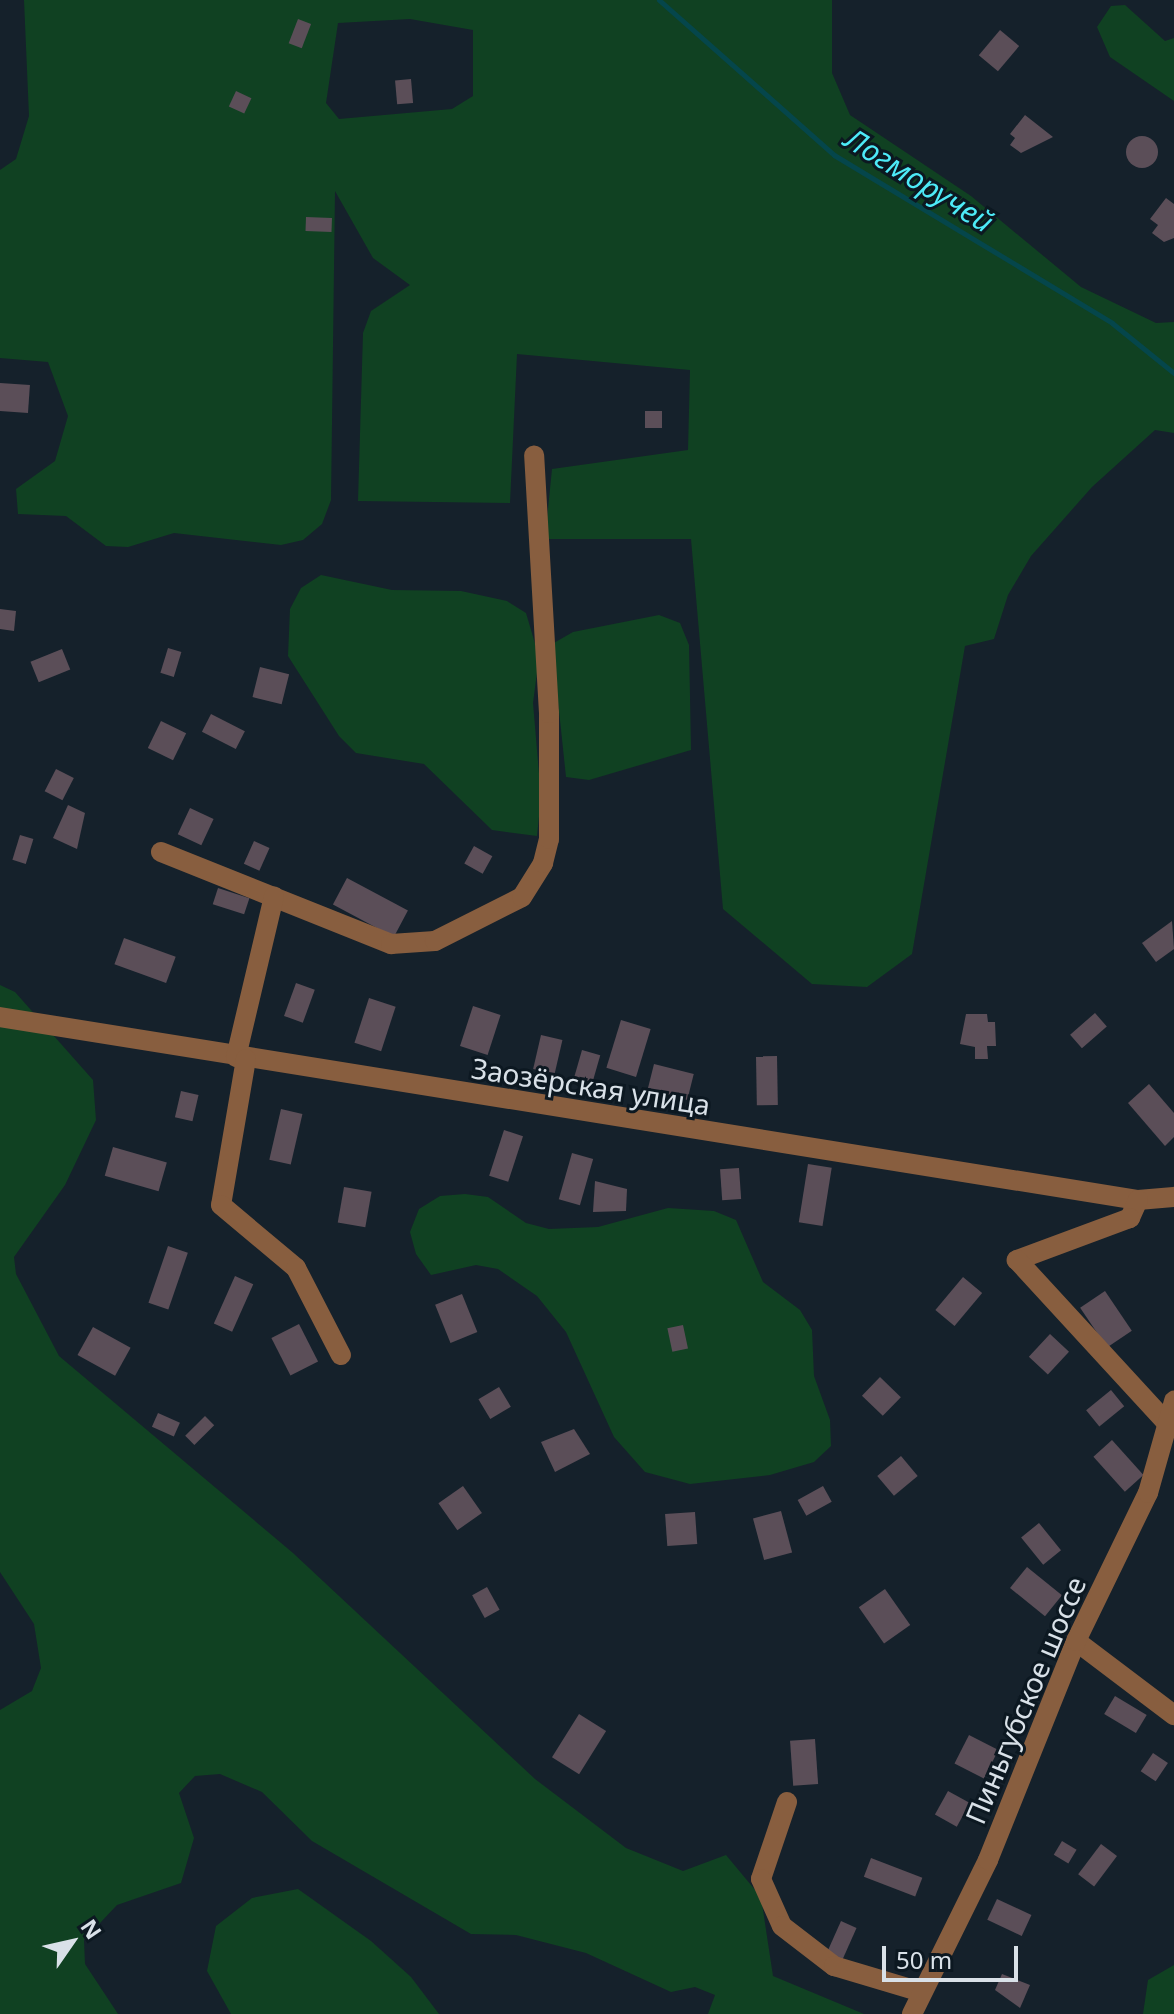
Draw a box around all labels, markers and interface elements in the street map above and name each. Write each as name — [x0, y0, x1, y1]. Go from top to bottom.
water label: Логморучей — [838, 120, 1000, 240]
street label: Заозёрская улица — [469, 1051, 713, 1121]
street label: Пиньгубское шоссе — [958, 1571, 1092, 1829]
north arrow — [32, 1902, 112, 1982]
text: N — [74, 1913, 109, 1944]
scale bar — [886, 1930, 1022, 1980]
text: 50 m — [896, 1943, 952, 1976]

